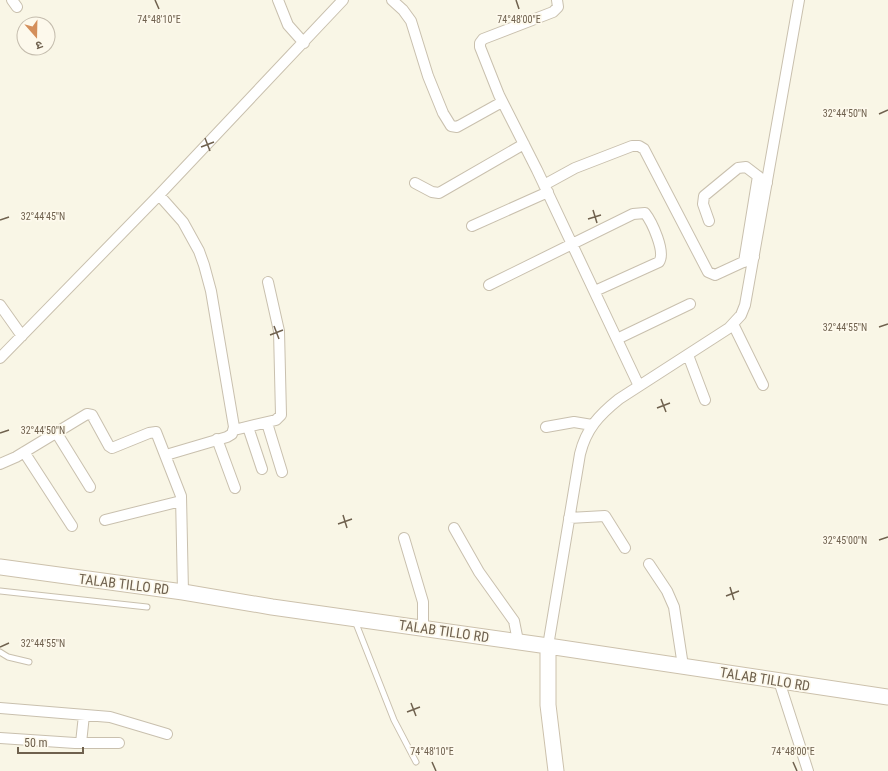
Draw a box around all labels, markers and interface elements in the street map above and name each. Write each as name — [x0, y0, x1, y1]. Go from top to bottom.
text: 74°48'10"E — [137, 14, 181, 25]
text: 74°48'00"E — [497, 14, 541, 25]
north arrow — [16, 16, 56, 56]
text: उ — [33, 38, 44, 52]
text: 32°44'50"N — [823, 108, 867, 119]
text: 32°44'45"N — [21, 211, 65, 222]
text: 32°44'55"N — [823, 322, 867, 333]
text: 32°44'50"N — [21, 425, 65, 436]
text: 32°45'00"N — [823, 535, 867, 546]
street label: TALAB TILLO RD — [78, 571, 170, 597]
street label: TALAB TILLO RD — [398, 617, 490, 645]
text: 32°44'55"N — [21, 638, 65, 649]
street label: TALAB TILLO RD — [719, 664, 811, 694]
scale bar — [18, 729, 83, 755]
text: 50 m — [24, 736, 48, 750]
text: 74°48'10"E — [410, 746, 454, 757]
text: 74°48'00"E — [771, 746, 815, 757]

